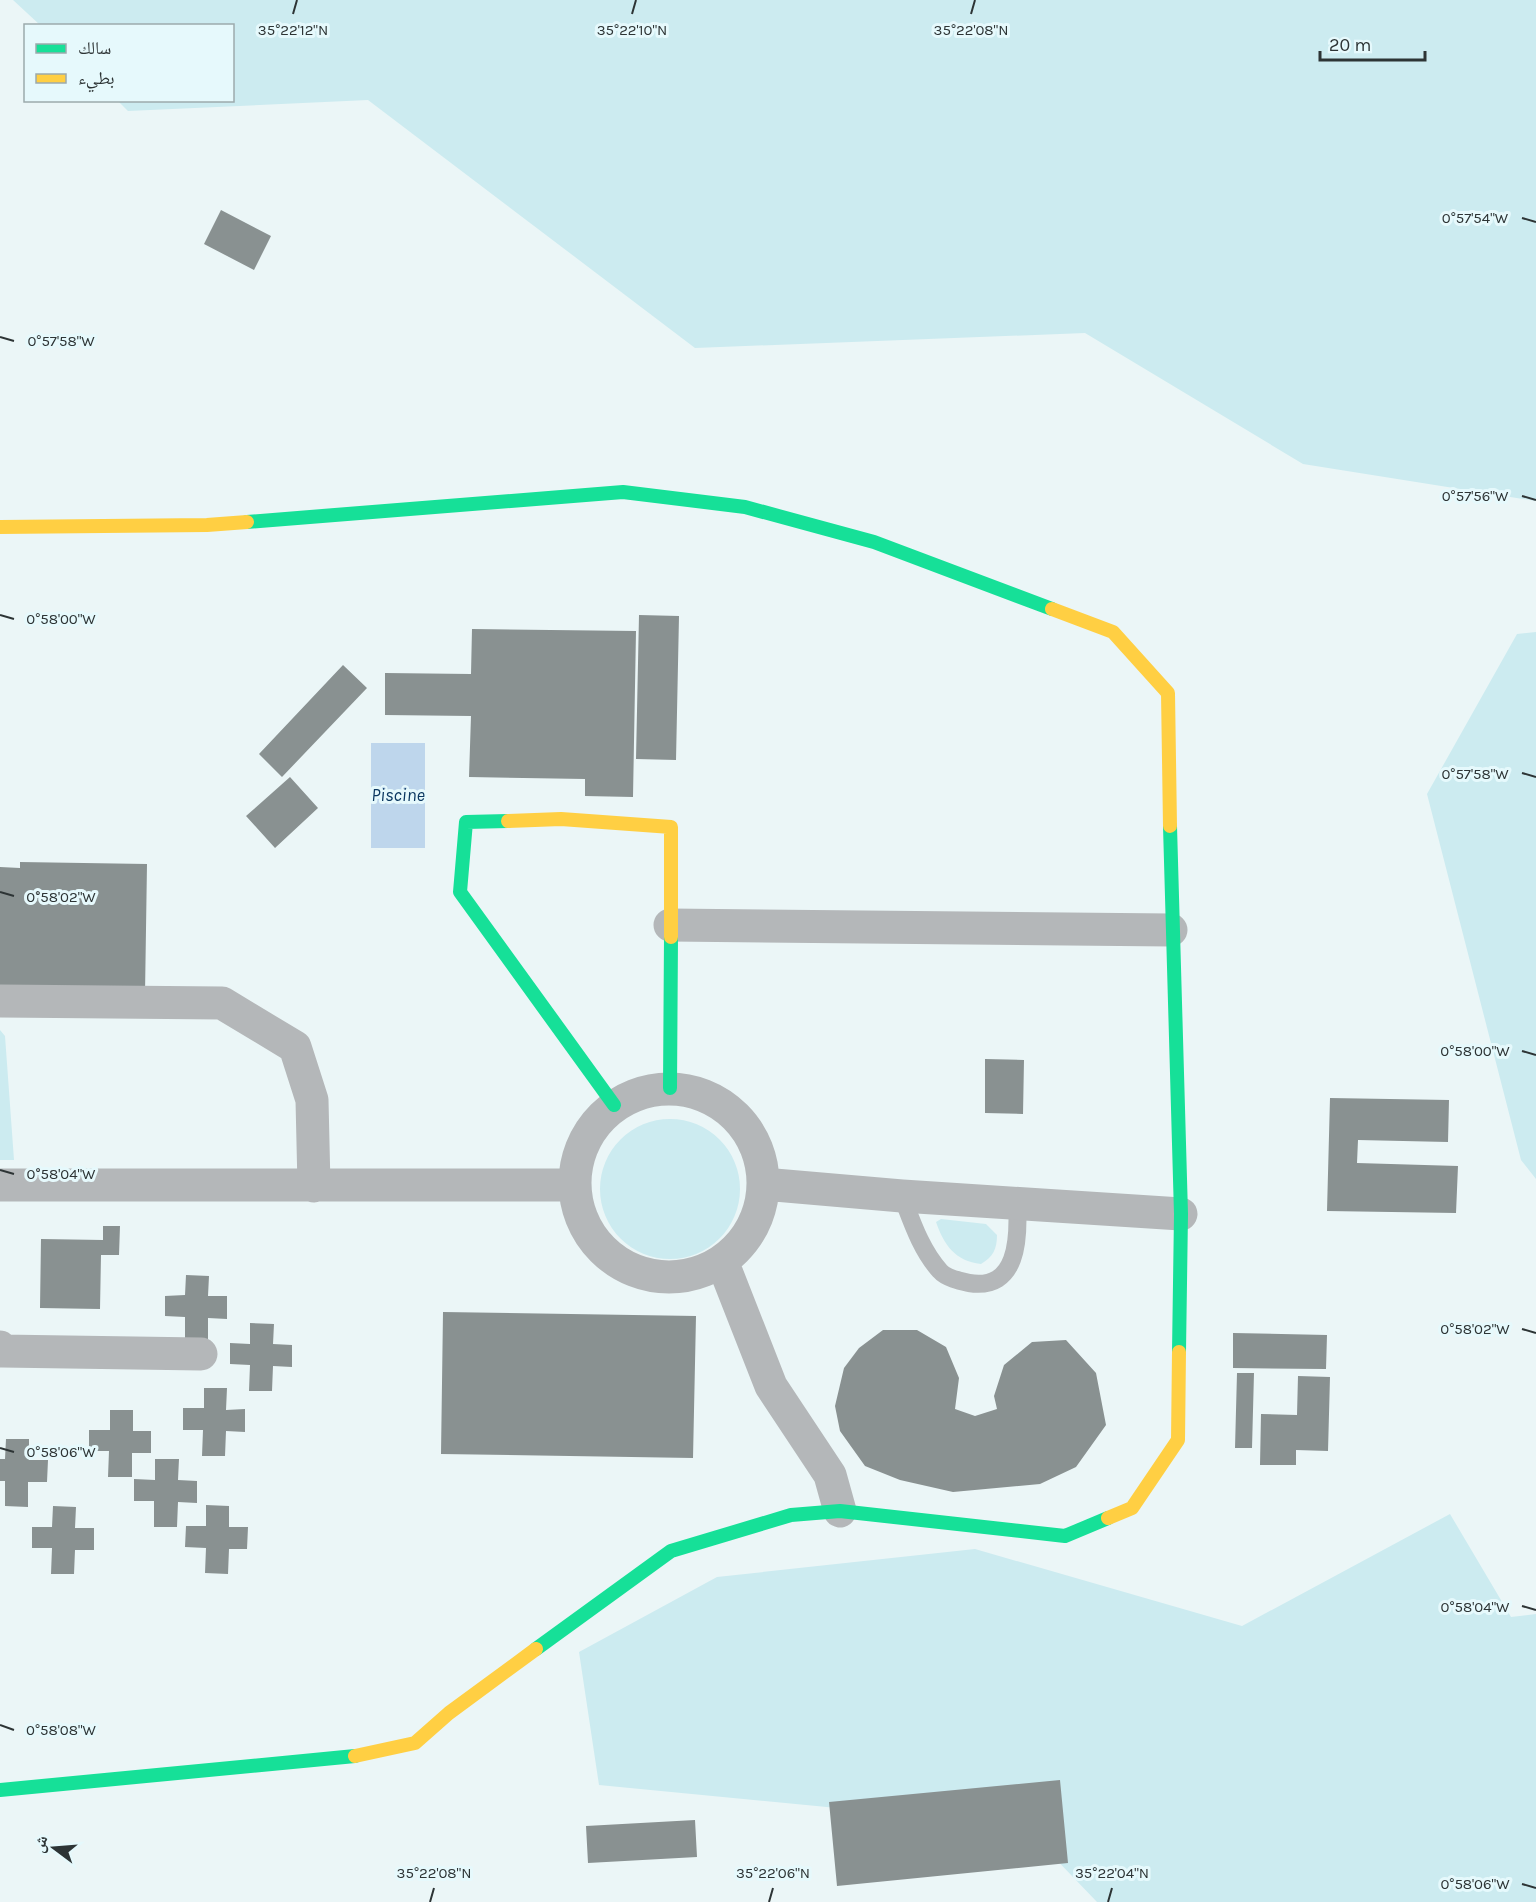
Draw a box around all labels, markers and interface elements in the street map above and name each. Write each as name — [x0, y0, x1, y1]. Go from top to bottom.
text: 35°22'12"N — [258, 21, 328, 39]
text: 35°22'10"N — [597, 21, 667, 39]
text: 35°22'08"N — [934, 21, 1008, 39]
legend — [24, 24, 234, 102]
scale bar — [1320, 24, 1425, 62]
text: 20 m — [1329, 34, 1371, 56]
text: سالك — [78, 37, 111, 59]
text: بطيء — [78, 67, 115, 93]
text: 0°57'54"W — [1442, 209, 1509, 227]
text: 0°57'58"W — [27, 332, 95, 350]
text: 0°57'56"W — [1442, 487, 1509, 505]
text: 0°58'00"W — [26, 610, 96, 628]
text: 0°57'58"W — [1441, 765, 1509, 783]
water label: Piscine — [371, 784, 425, 806]
text: 0°58'02"W — [26, 888, 96, 906]
text: 0°58'00"W — [1440, 1042, 1510, 1060]
text: 0°58'04"W — [27, 1165, 96, 1183]
text: 0°58'02"W — [1440, 1320, 1510, 1338]
text: 0°58'06"W — [26, 1443, 96, 1461]
text: 0°58'04"W — [1441, 1598, 1510, 1616]
text: 0°58'08"W — [26, 1721, 97, 1739]
north arrow — [24, 1818, 84, 1878]
text: ش — [29, 1833, 52, 1855]
text: 35°22'08"N — [397, 1864, 471, 1882]
text: 35°22'06"N — [736, 1864, 810, 1882]
text: 35°22'04"N — [1075, 1864, 1149, 1882]
text: 0°58'06"W — [1440, 1875, 1510, 1893]

